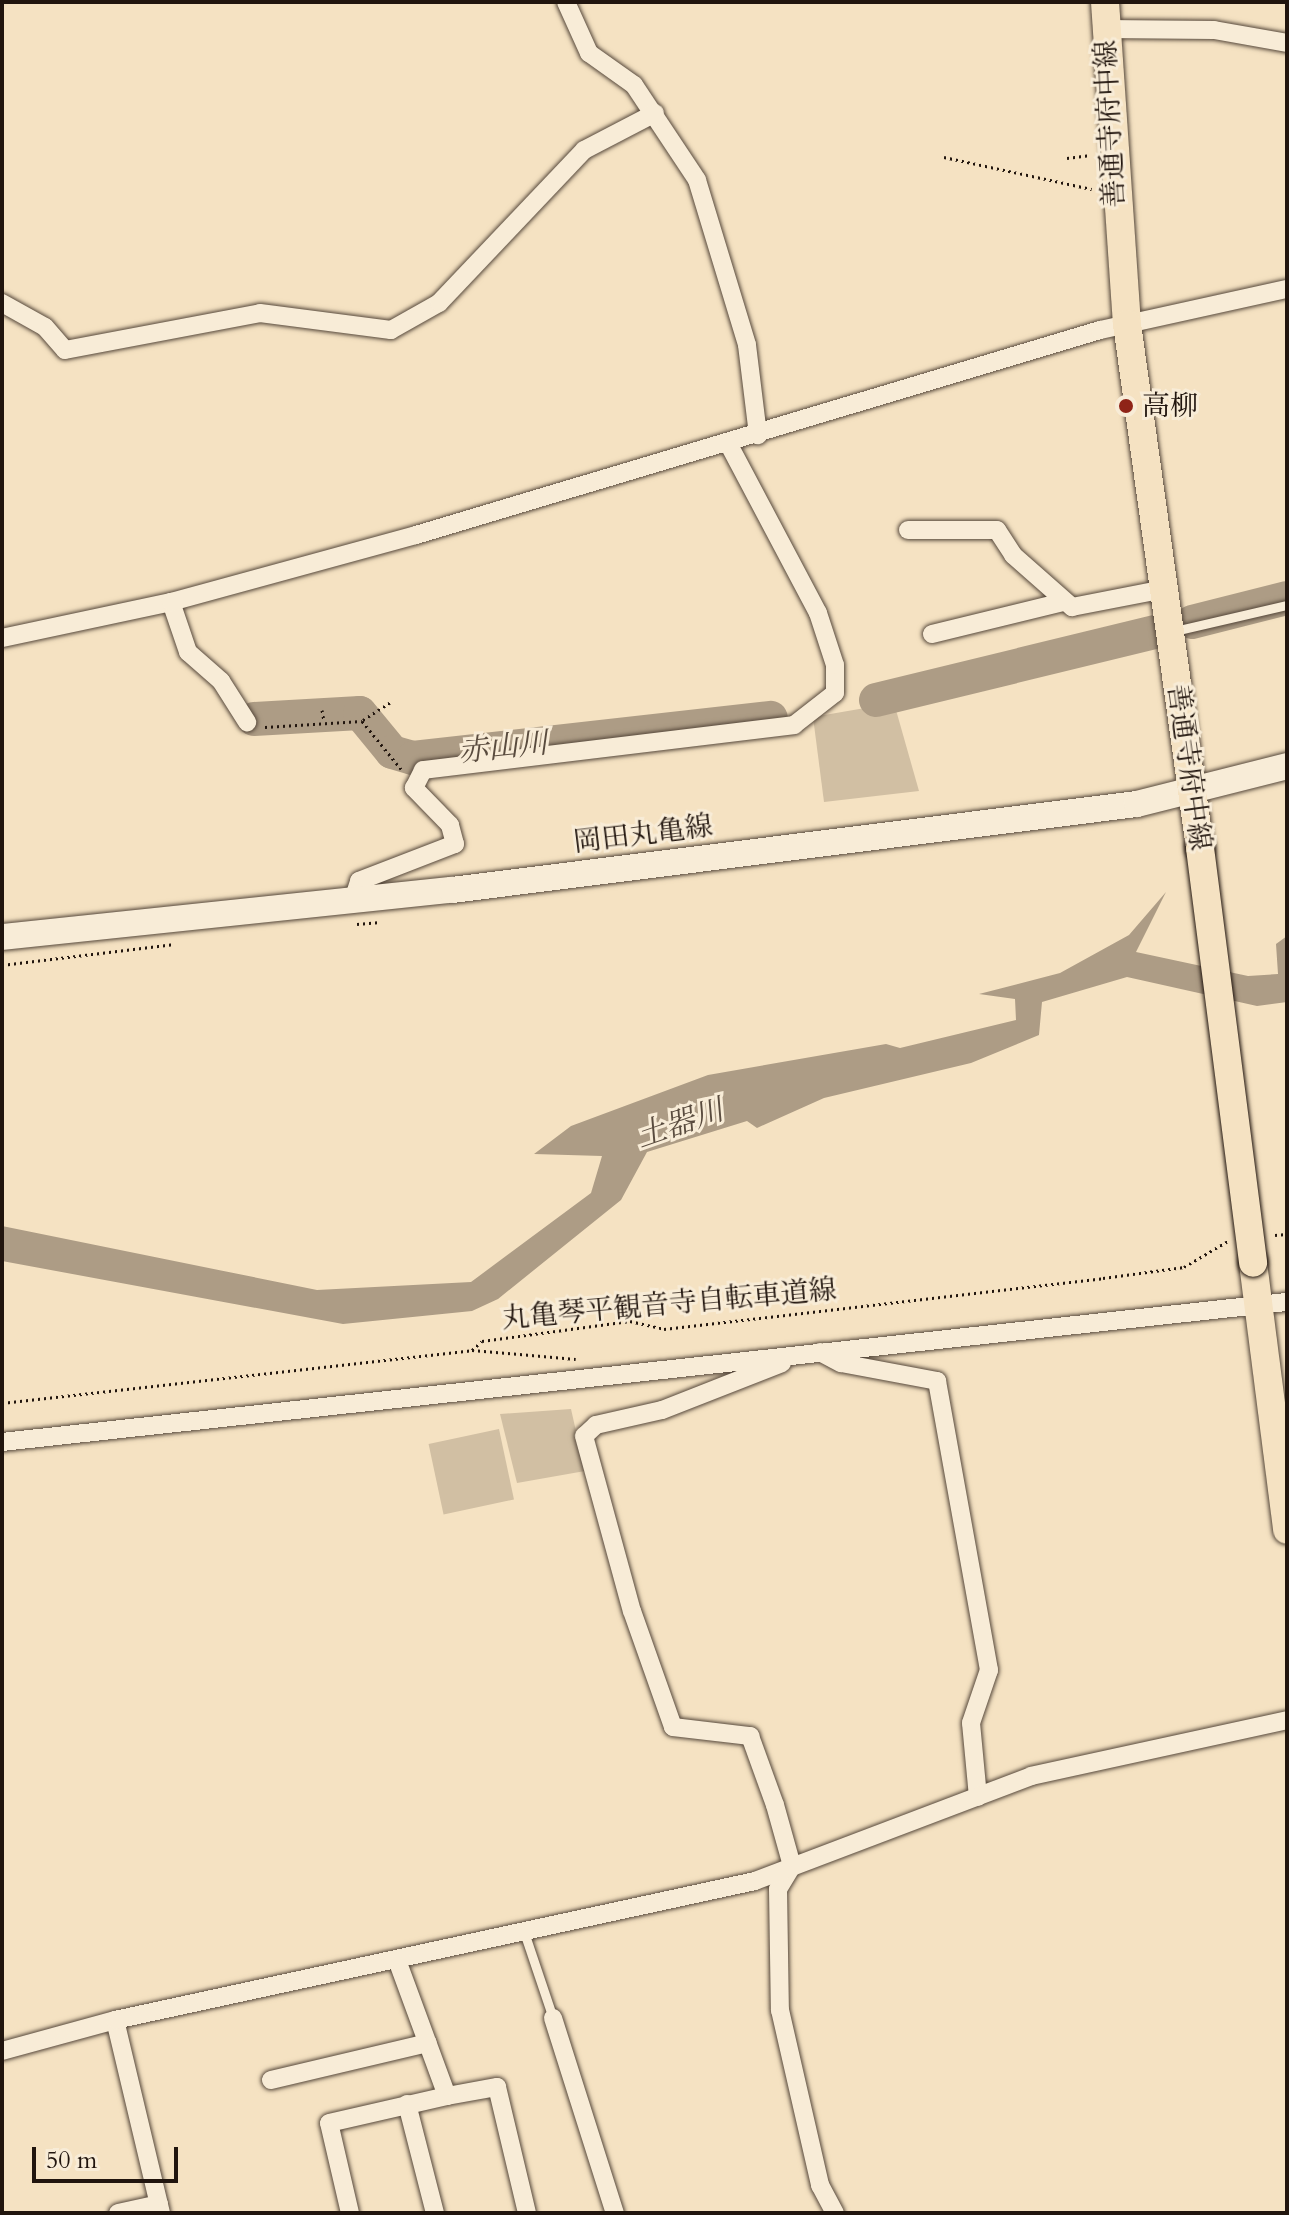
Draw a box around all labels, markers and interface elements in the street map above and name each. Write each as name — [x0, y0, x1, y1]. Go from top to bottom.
street label: 善通寺府中線 — [1089, 39, 1131, 209]
place label: 高柳 — [1142, 389, 1198, 423]
marker: 高柳 — [1117, 397, 1135, 415]
street label: 善通寺府中線 — [1161, 681, 1217, 853]
water label: 赤山川 — [456, 725, 550, 771]
street label: 岡田丸亀線 — [571, 809, 715, 859]
water label: 土器川 — [632, 1092, 728, 1156]
street label: 丸亀琴平観音寺自転車道線 — [500, 1273, 838, 1335]
scale bar — [36, 2131, 182, 2181]
text: 50 m — [46, 2144, 97, 2177]

